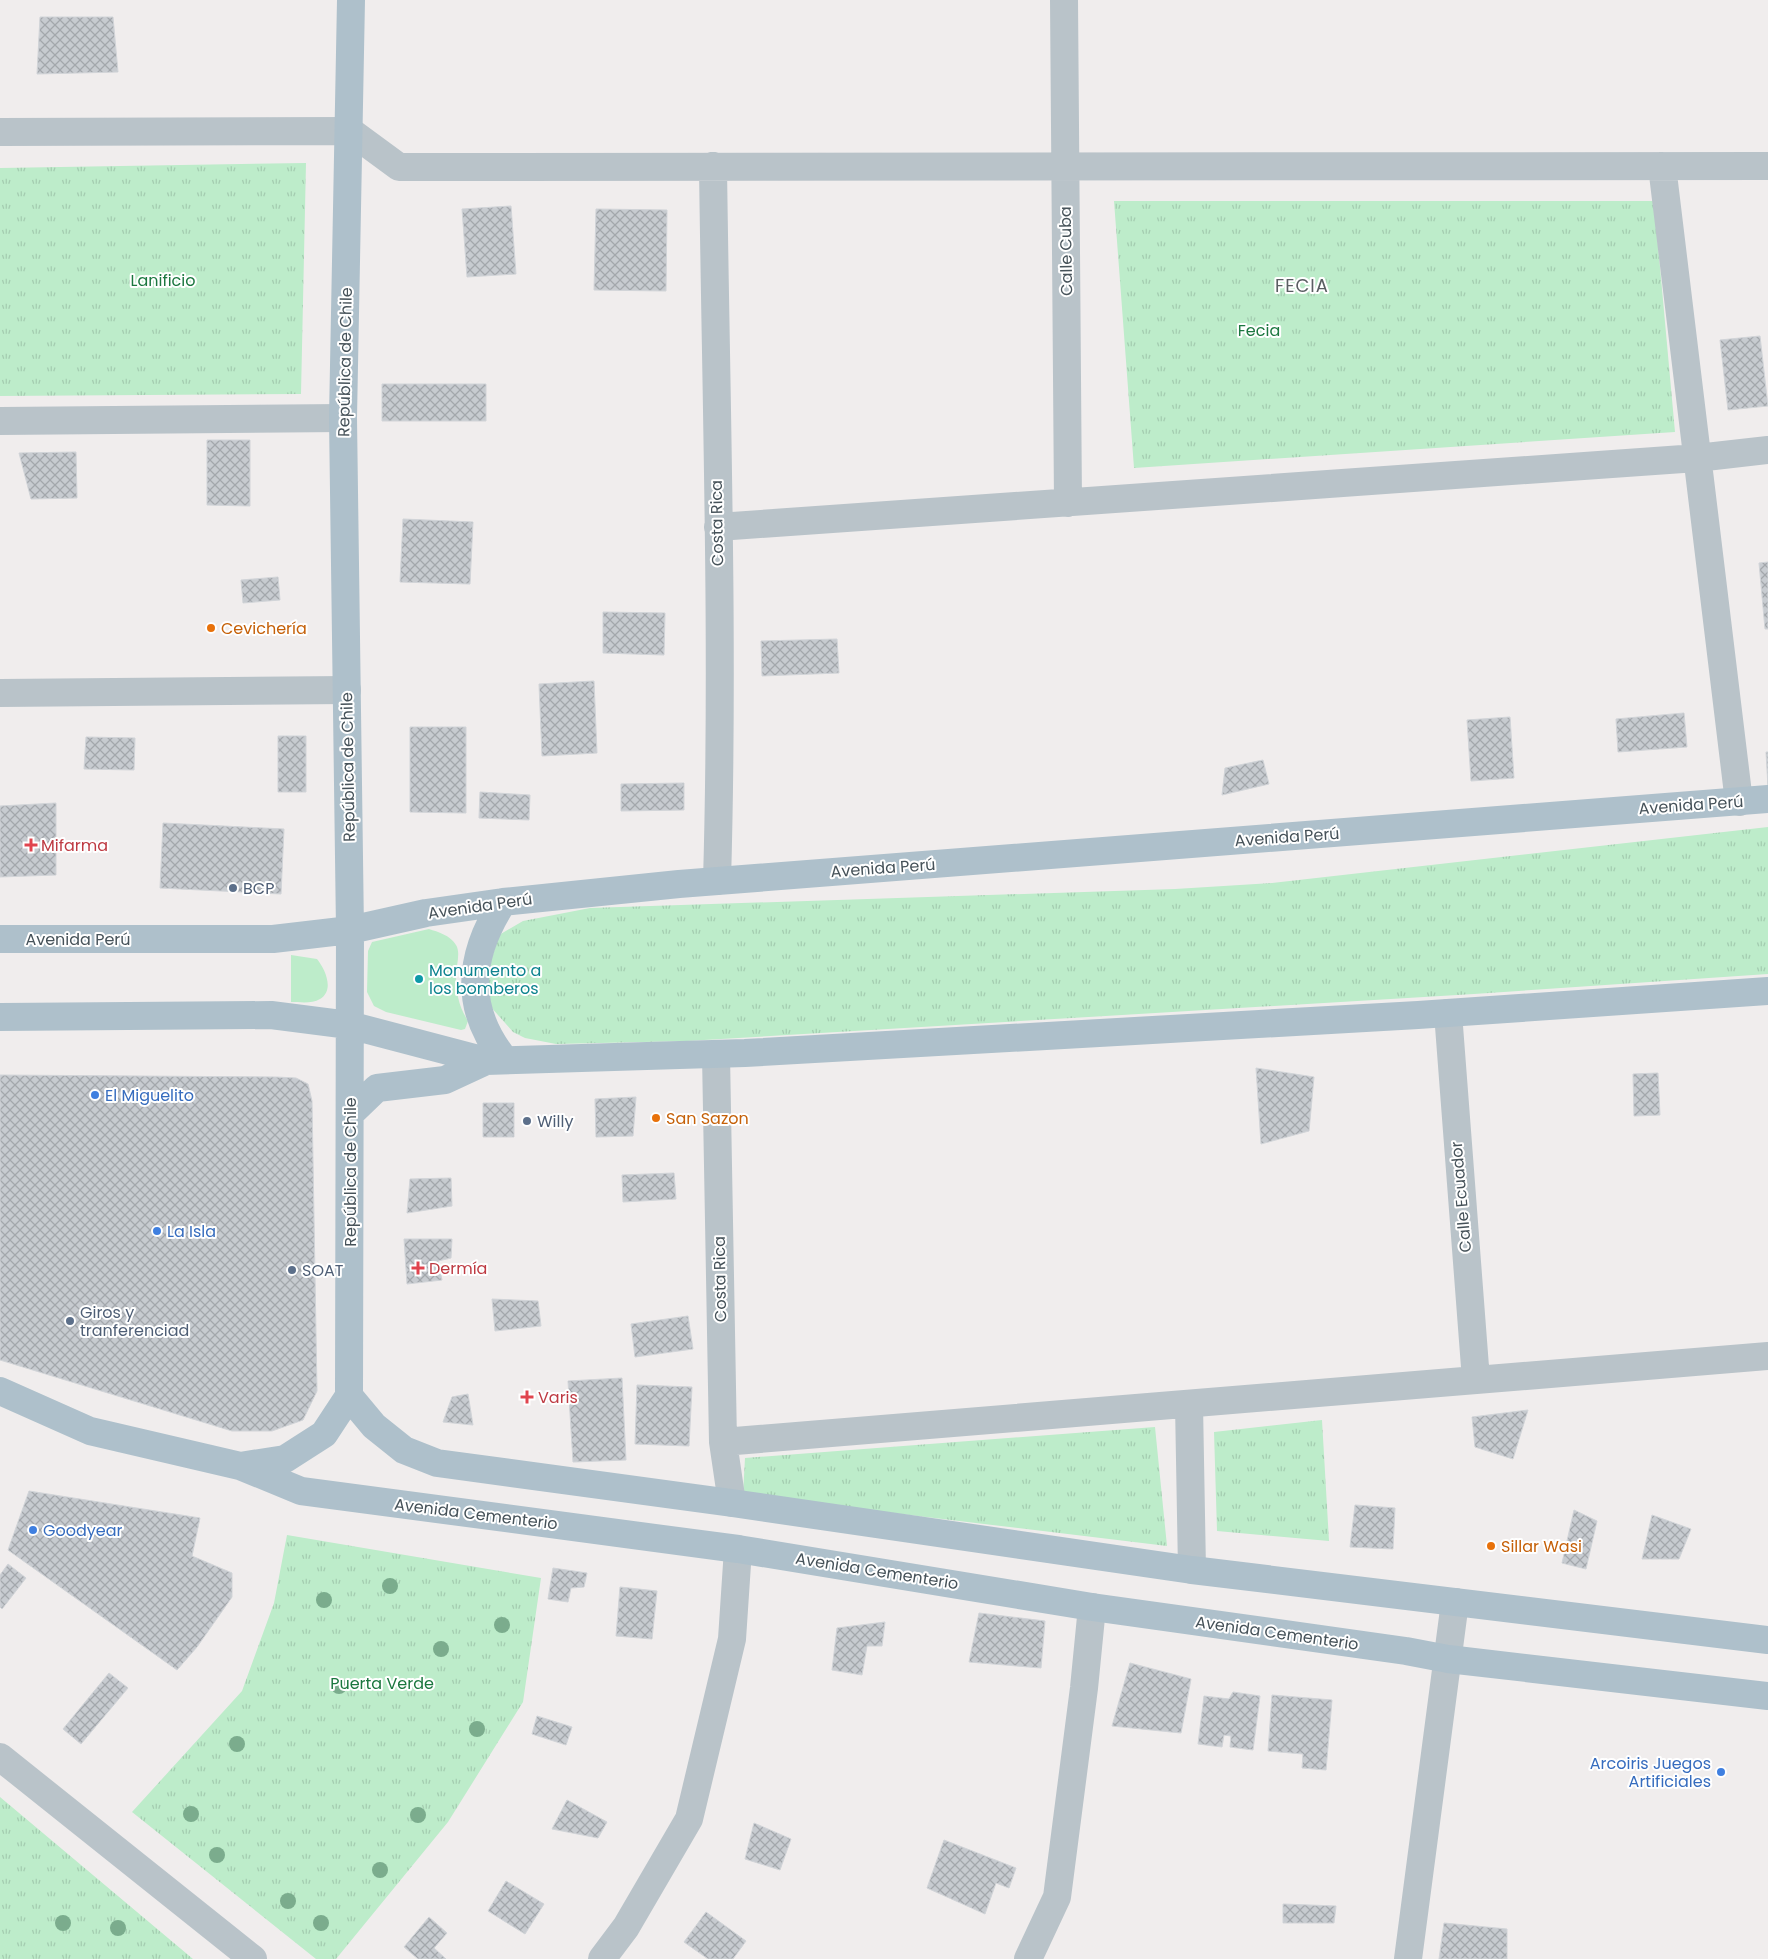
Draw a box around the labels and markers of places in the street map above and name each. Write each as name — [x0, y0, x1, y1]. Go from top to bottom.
place label: Cevichería — [221, 617, 307, 640]
marker: Cevichería — [205, 622, 217, 634]
place label: Mifarma — [41, 834, 108, 857]
marker: Mifarma — [25, 839, 37, 851]
place label: BCP — [243, 877, 274, 900]
marker: BCP — [227, 882, 239, 894]
place label: Monumento a los bomberos — [429, 959, 541, 1000]
marker: Monumento a los bomberos — [413, 973, 425, 985]
place label: El Miguelito — [105, 1084, 194, 1107]
marker: El Miguelito — [89, 1089, 101, 1101]
place label: San Sazon — [666, 1107, 749, 1130]
place label: Willy — [537, 1110, 573, 1133]
marker: San Sazon — [650, 1112, 662, 1124]
marker: Willy — [521, 1115, 533, 1127]
place label: La Isla — [167, 1220, 216, 1243]
marker: La Isla — [151, 1225, 163, 1237]
place label: Dermía — [429, 1257, 487, 1280]
place label: SOAT — [302, 1259, 344, 1282]
marker: Dermía — [411, 1261, 425, 1275]
marker: SOAT — [286, 1264, 298, 1276]
place label: Giros y tranferenciad — [80, 1301, 189, 1342]
marker: Giros y tranferenciad — [64, 1315, 76, 1327]
place label: Varis — [538, 1386, 578, 1409]
marker: Varis — [520, 1390, 534, 1404]
place label: Goodyear — [43, 1519, 122, 1542]
marker: Goodyear — [27, 1524, 39, 1536]
place label: Sillar Wasi — [1501, 1535, 1582, 1558]
marker: Sillar Wasi — [1485, 1540, 1497, 1552]
place label: Arcoiris Juegos Artificiales — [1590, 1752, 1711, 1793]
marker: Arcoiris Juegos Artificiales — [1715, 1766, 1727, 1778]

